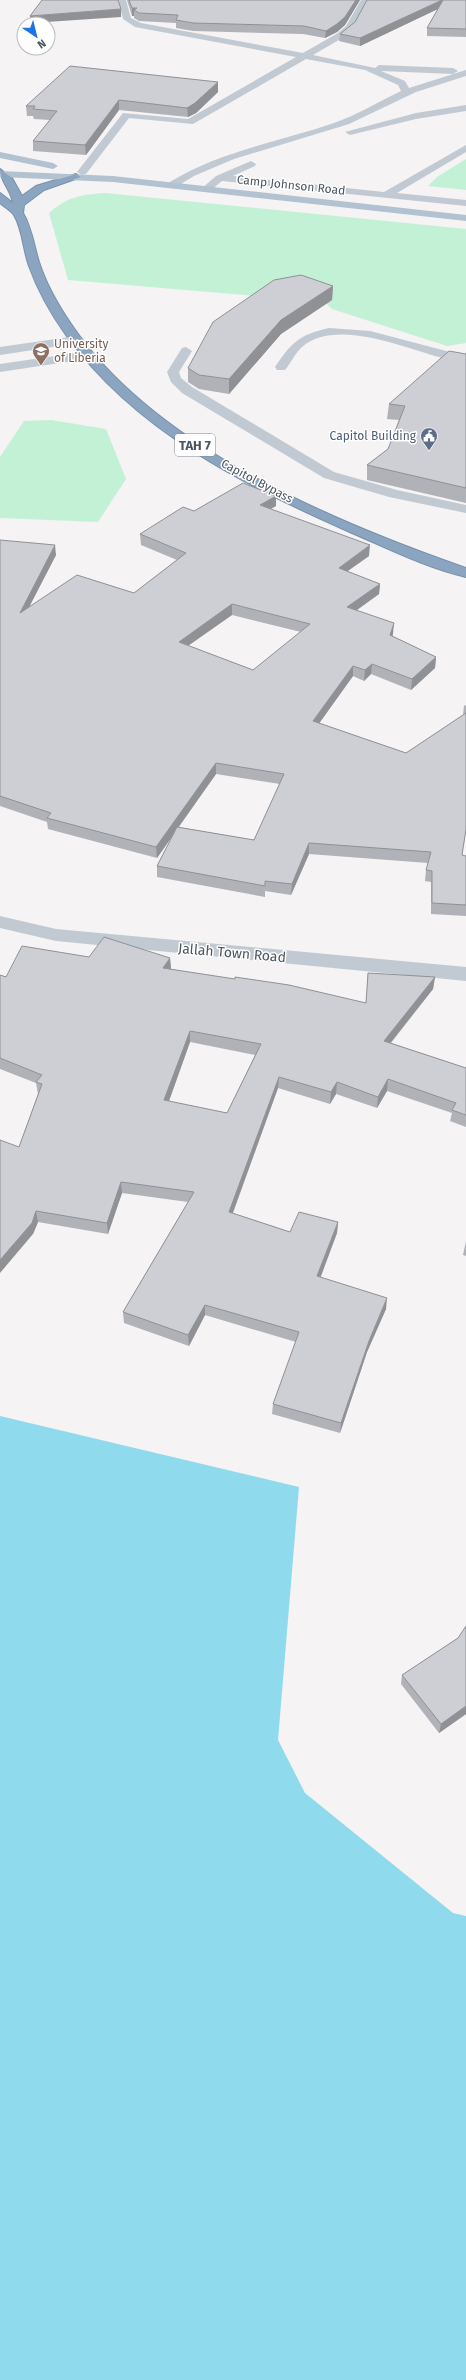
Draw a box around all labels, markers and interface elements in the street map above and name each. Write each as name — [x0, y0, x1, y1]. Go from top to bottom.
north arrow — [16, 16, 56, 56]
text: N — [35, 36, 48, 51]
street label: Camp Johnson Road — [236, 172, 346, 198]
place label: University of Liberia — [54, 337, 108, 365]
school or university icon: University of Liberia — [31, 341, 51, 366]
public building icon: Capitol Building — [419, 426, 439, 451]
place label: Capitol Building — [330, 429, 417, 443]
road number: TAH 7 — [175, 434, 215, 456]
street label: Capitol Bypass — [219, 456, 296, 506]
street label: Jallah Town Road — [177, 940, 287, 966]

